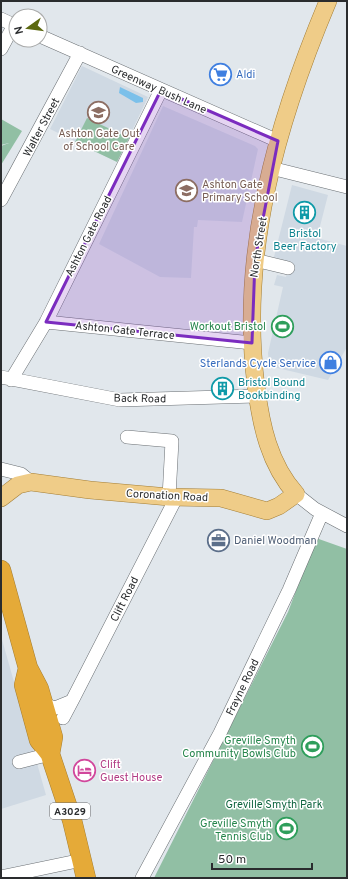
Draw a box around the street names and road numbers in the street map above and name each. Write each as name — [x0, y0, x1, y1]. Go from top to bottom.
street label: Greenway Bush Lane — [108, 62, 209, 117]
street label: Walter Street — [20, 96, 63, 159]
street label: Ashton Gate Road — [63, 194, 115, 279]
street label: North Street — [247, 216, 271, 279]
street label: Ashton Gate Terrace — [74, 319, 175, 343]
street label: Back Road — [114, 392, 166, 406]
street label: Coronation Road — [125, 487, 208, 505]
street label: Clift Road — [108, 575, 142, 624]
street label: Frayne Road — [223, 657, 263, 718]
road number: A3029 — [50, 803, 90, 819]

